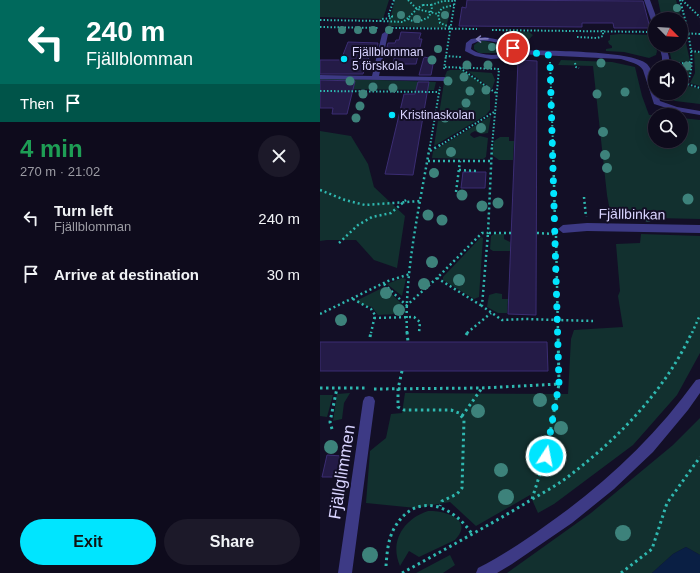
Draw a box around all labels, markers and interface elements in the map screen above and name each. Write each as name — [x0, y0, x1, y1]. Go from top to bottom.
north arrow — [648, 12, 688, 52]
map controls — [648, 12, 688, 148]
icon: left — [20, 16, 72, 68]
text: 240 m — [86, 16, 165, 47]
pin — [496, 31, 530, 65]
one-way arrow — [476, 35, 489, 43]
icon: arrive — [502, 37, 524, 59]
place label: Fjällblomman 5 förskola — [352, 45, 423, 73]
text: Fjällblomman — [86, 49, 193, 69]
marker: Fjällblomman 5 förskola — [339, 54, 349, 64]
button: sound — [648, 60, 688, 100]
icon: arrive — [62, 92, 84, 114]
text: Then — [20, 95, 54, 112]
place label: Kristinaskolan — [400, 108, 475, 122]
button: search — [648, 108, 688, 148]
marker: Kristinaskolan — [387, 110, 397, 120]
text: 4 min — [20, 135, 83, 162]
button: close — [258, 135, 300, 177]
text: 270 m · 21:02 — [20, 164, 100, 179]
text: Turn left — [54, 202, 113, 219]
street label: Fjällbinkan — [598, 205, 666, 223]
icon: left — [20, 207, 42, 229]
text: 240 m — [258, 210, 300, 227]
text: Fjällblomman — [54, 219, 131, 234]
icon: arrive — [20, 263, 42, 285]
text: Arrive at destination — [54, 266, 199, 283]
text: 30 m — [267, 266, 300, 283]
street label: Fjällglimmen — [325, 423, 359, 521]
position arrow — [525, 435, 567, 477]
button: Exit — [20, 519, 156, 565]
button: Share — [164, 519, 300, 565]

